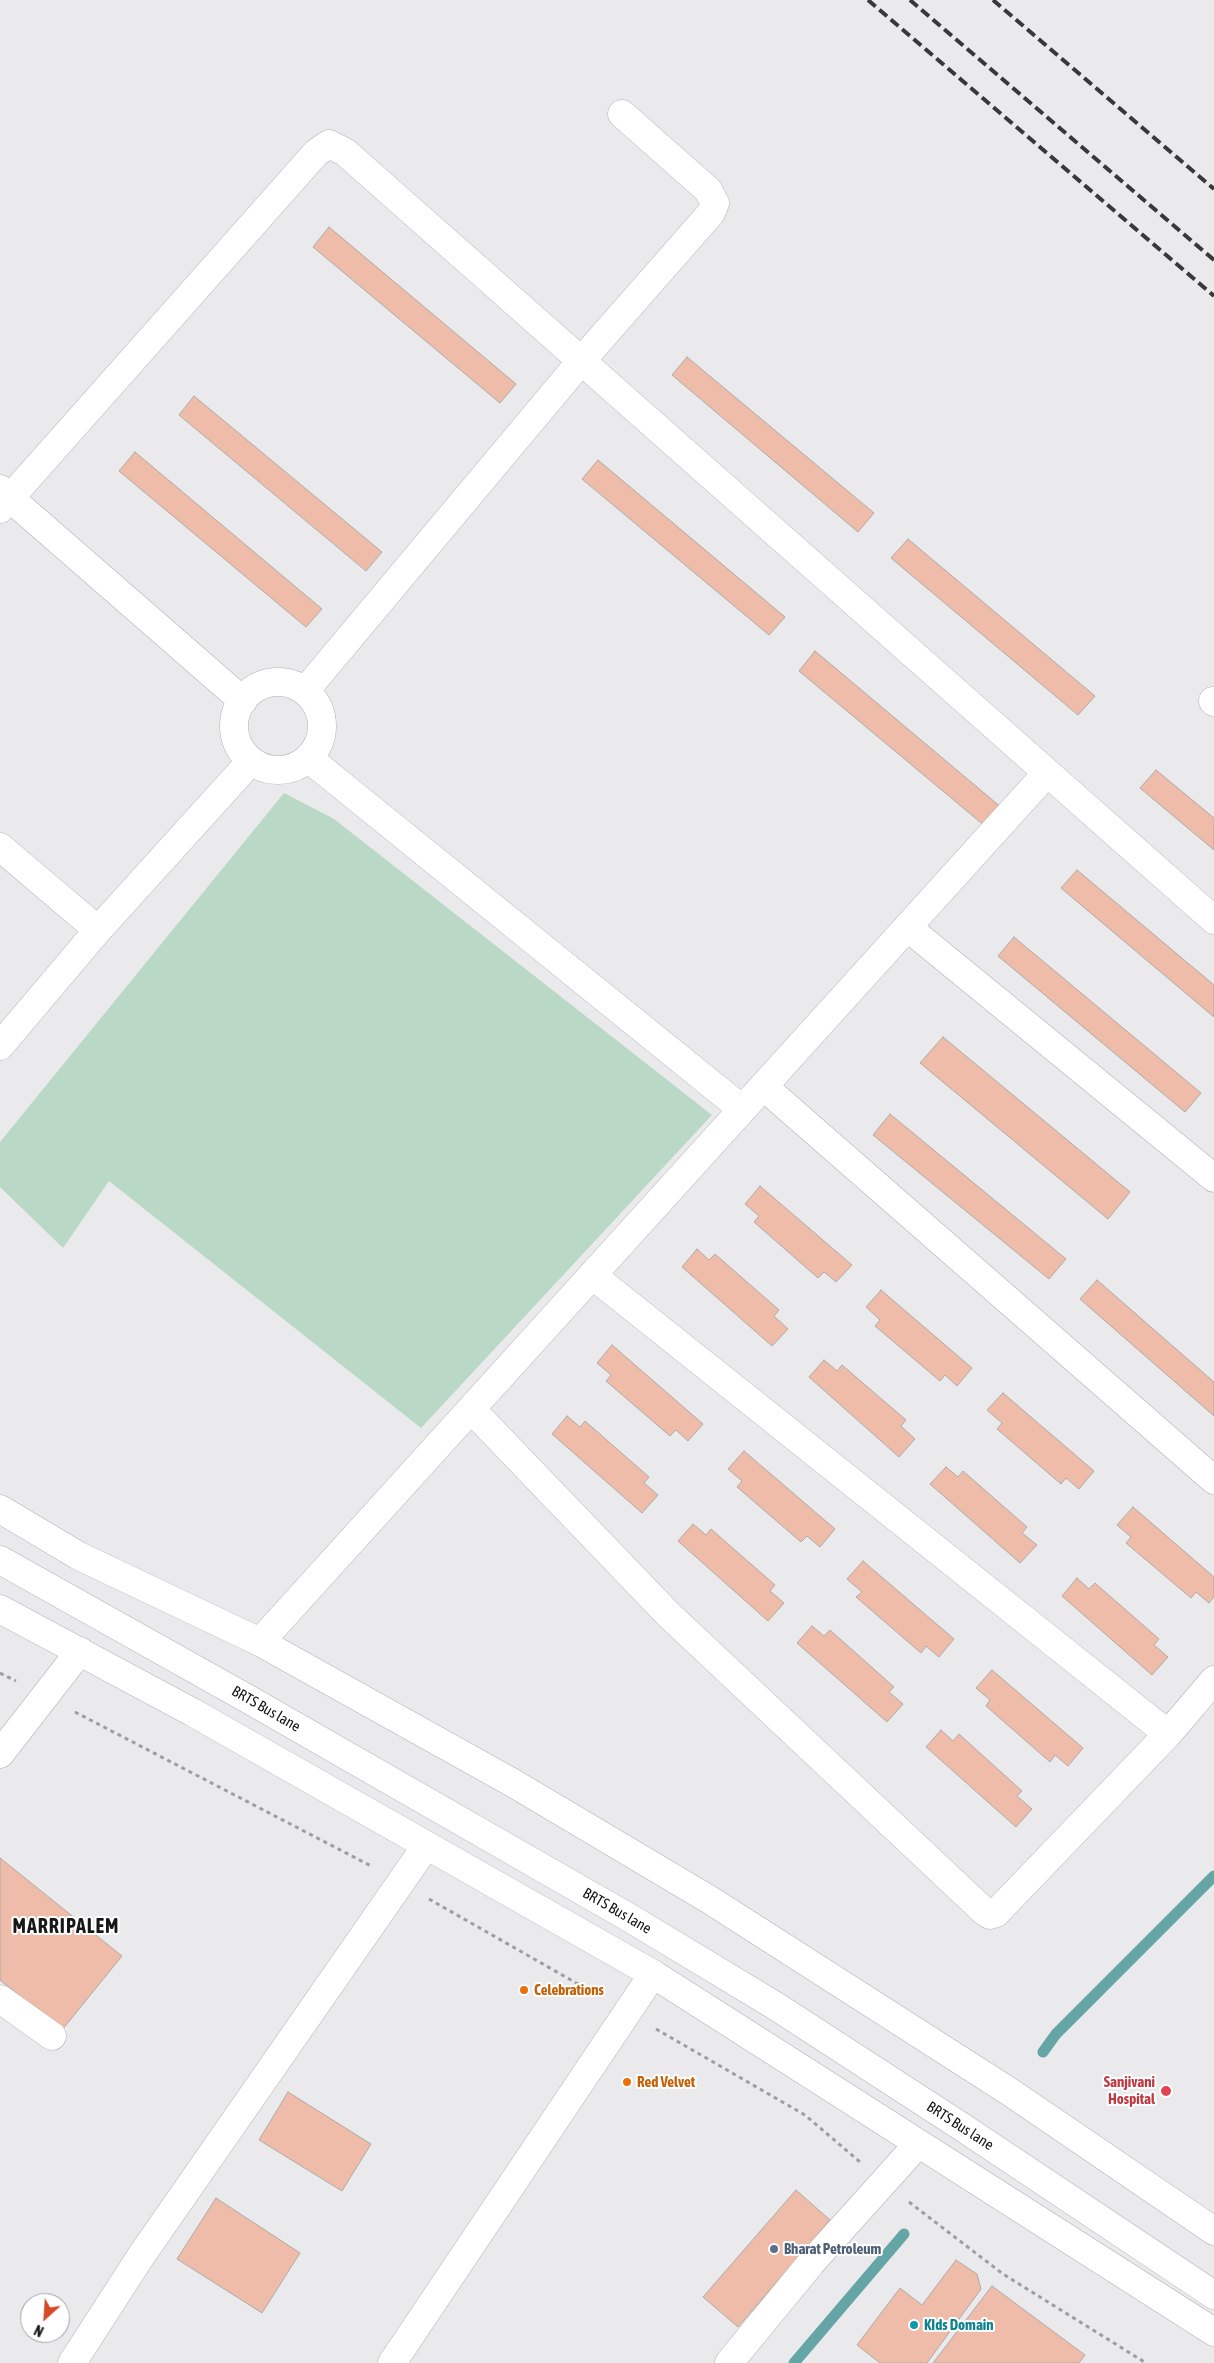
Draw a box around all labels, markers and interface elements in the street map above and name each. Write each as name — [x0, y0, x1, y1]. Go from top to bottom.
street label: BRTS Bus lane — [228, 1682, 304, 1736]
street label: BRTS Bus lane — [579, 1884, 655, 1938]
district label: MARRIPALEM — [11, 1915, 121, 1939]
place label: Celebrations — [534, 1981, 604, 1999]
marker: Celebrations — [518, 1984, 530, 1996]
place label: Red Velvet — [637, 2073, 695, 2091]
place label: Sanjivani Hospital — [1104, 2073, 1155, 2108]
marker: Red Velvet — [621, 2076, 633, 2088]
marker: Sanjivani Hospital — [1159, 2084, 1173, 2098]
street label: BRTS Bus lane — [923, 2098, 997, 2154]
place label: Bharat Petroleum — [784, 2240, 881, 2258]
marker: Bharat Petroleum — [768, 2243, 780, 2255]
north arrow — [20, 2293, 70, 2343]
place label: KIds Domain — [924, 2316, 994, 2334]
marker: KIds Domain — [908, 2319, 920, 2331]
text: N — [32, 2322, 46, 2340]

